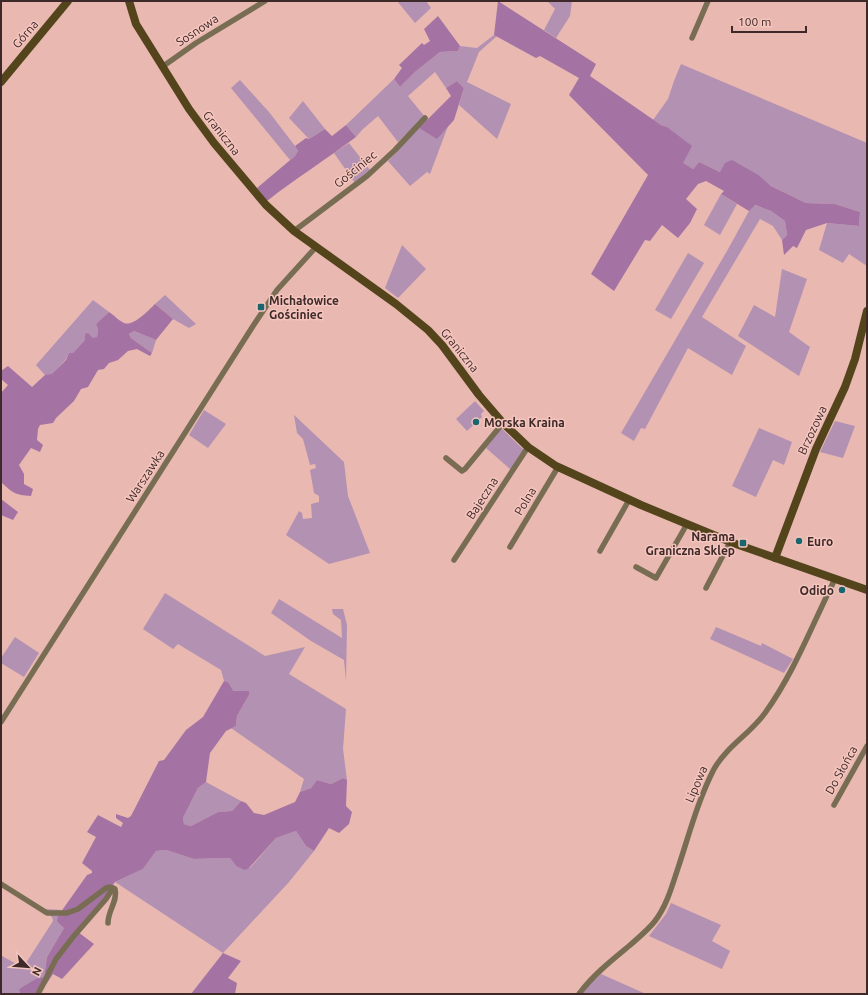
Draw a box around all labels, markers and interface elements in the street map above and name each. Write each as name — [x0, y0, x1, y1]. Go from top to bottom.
scale bar — [732, 8, 806, 34]
street label: Sosnowa — [173, 12, 221, 48]
text: 100 m — [738, 15, 771, 28]
street label: Górna — [10, 17, 40, 51]
street label: Graniczna — [201, 108, 243, 158]
street label: Gościniec — [331, 148, 379, 190]
place label: Michałowice Gościniec — [269, 294, 339, 321]
marker: Michałowice Gościniec — [256, 302, 266, 312]
street label: Graniczna — [438, 325, 482, 375]
street label: Brzozowa — [795, 404, 829, 456]
place label: Morska Kraina — [484, 416, 565, 429]
marker: Morska Kraina — [471, 417, 481, 427]
street label: Warszawka — [123, 447, 167, 505]
street label: Bajeczna — [464, 475, 500, 521]
street label: Polna — [512, 485, 538, 517]
place label: Narama Graniczna Sklep — [646, 530, 735, 557]
place label: Euro — [807, 535, 833, 548]
marker: Euro — [794, 536, 804, 546]
marker: Narama Graniczna Sklep — [738, 538, 748, 548]
place label: Odido — [800, 584, 834, 597]
marker: Odido — [837, 585, 847, 595]
street label: Do Słońca — [822, 744, 860, 796]
street label: Lipowa — [682, 764, 710, 804]
north arrow — [8, 947, 48, 987]
text: N — [30, 965, 44, 978]

